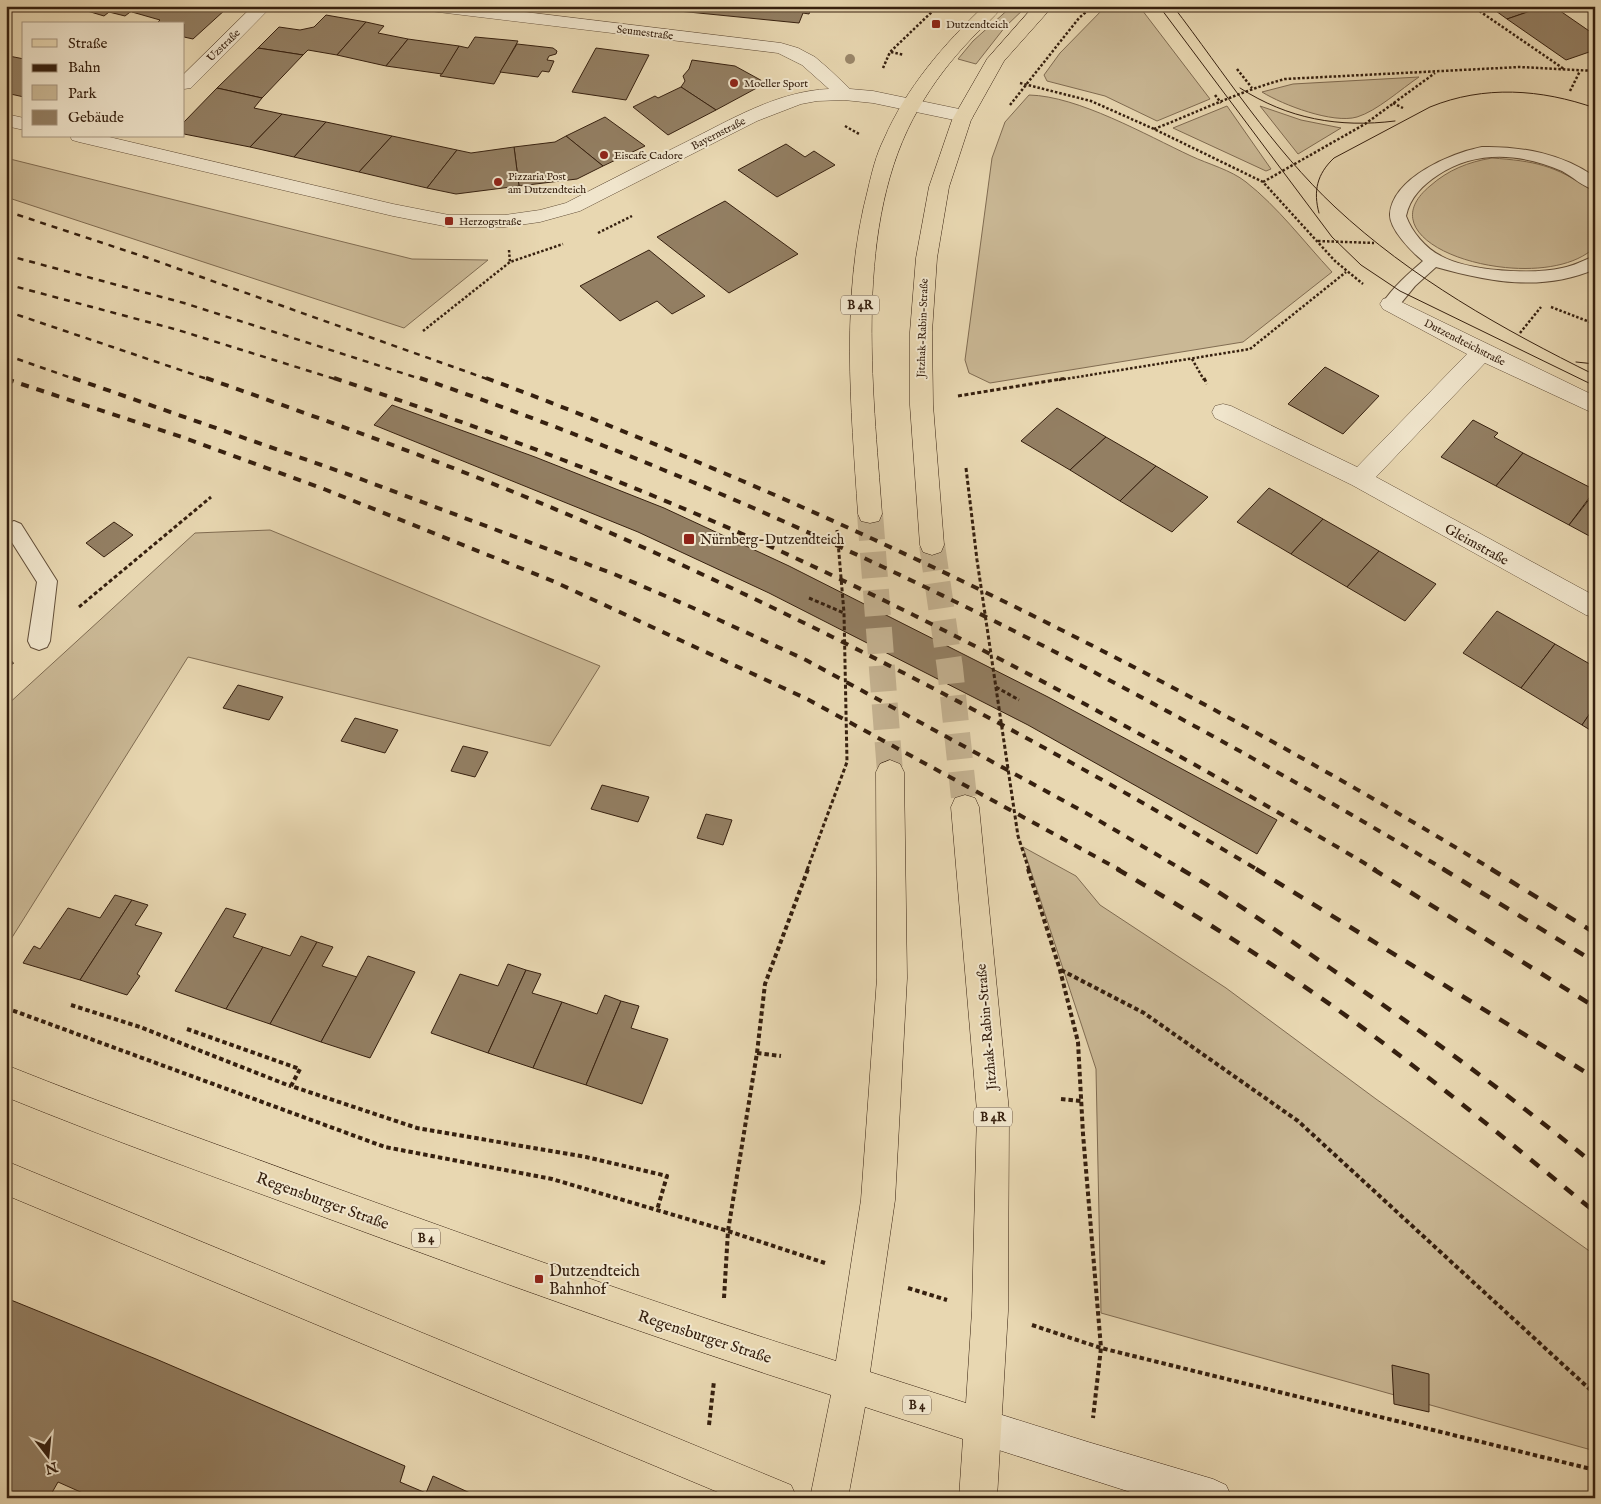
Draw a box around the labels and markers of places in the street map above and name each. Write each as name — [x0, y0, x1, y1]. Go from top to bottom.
marker: Dutzendteich — [930, 18, 942, 30]
place label: Dutzendteich — [946, 18, 1009, 32]
marker: Moeller Sport — [728, 77, 740, 89]
place label: Moeller Sport — [744, 77, 808, 91]
marker: Eiscafe Cadore — [598, 149, 610, 161]
place label: Eiscafe Cadore — [614, 149, 683, 163]
place label: Pizzaria Post am Dutzendteich — [508, 170, 586, 197]
marker: Pizzaria Post am Dutzendteich — [492, 176, 504, 188]
marker: Herzogstraße — [443, 215, 455, 227]
place label: Herzogstraße — [459, 215, 522, 229]
place label: Nürnberg-Dutzendteich — [700, 531, 845, 549]
marker: Nürnberg-Dutzendteich — [682, 532, 696, 546]
place label: Dutzendteich Bahnhof — [549, 1262, 640, 1300]
marker: Dutzendteich Bahnhof — [533, 1273, 545, 1285]

